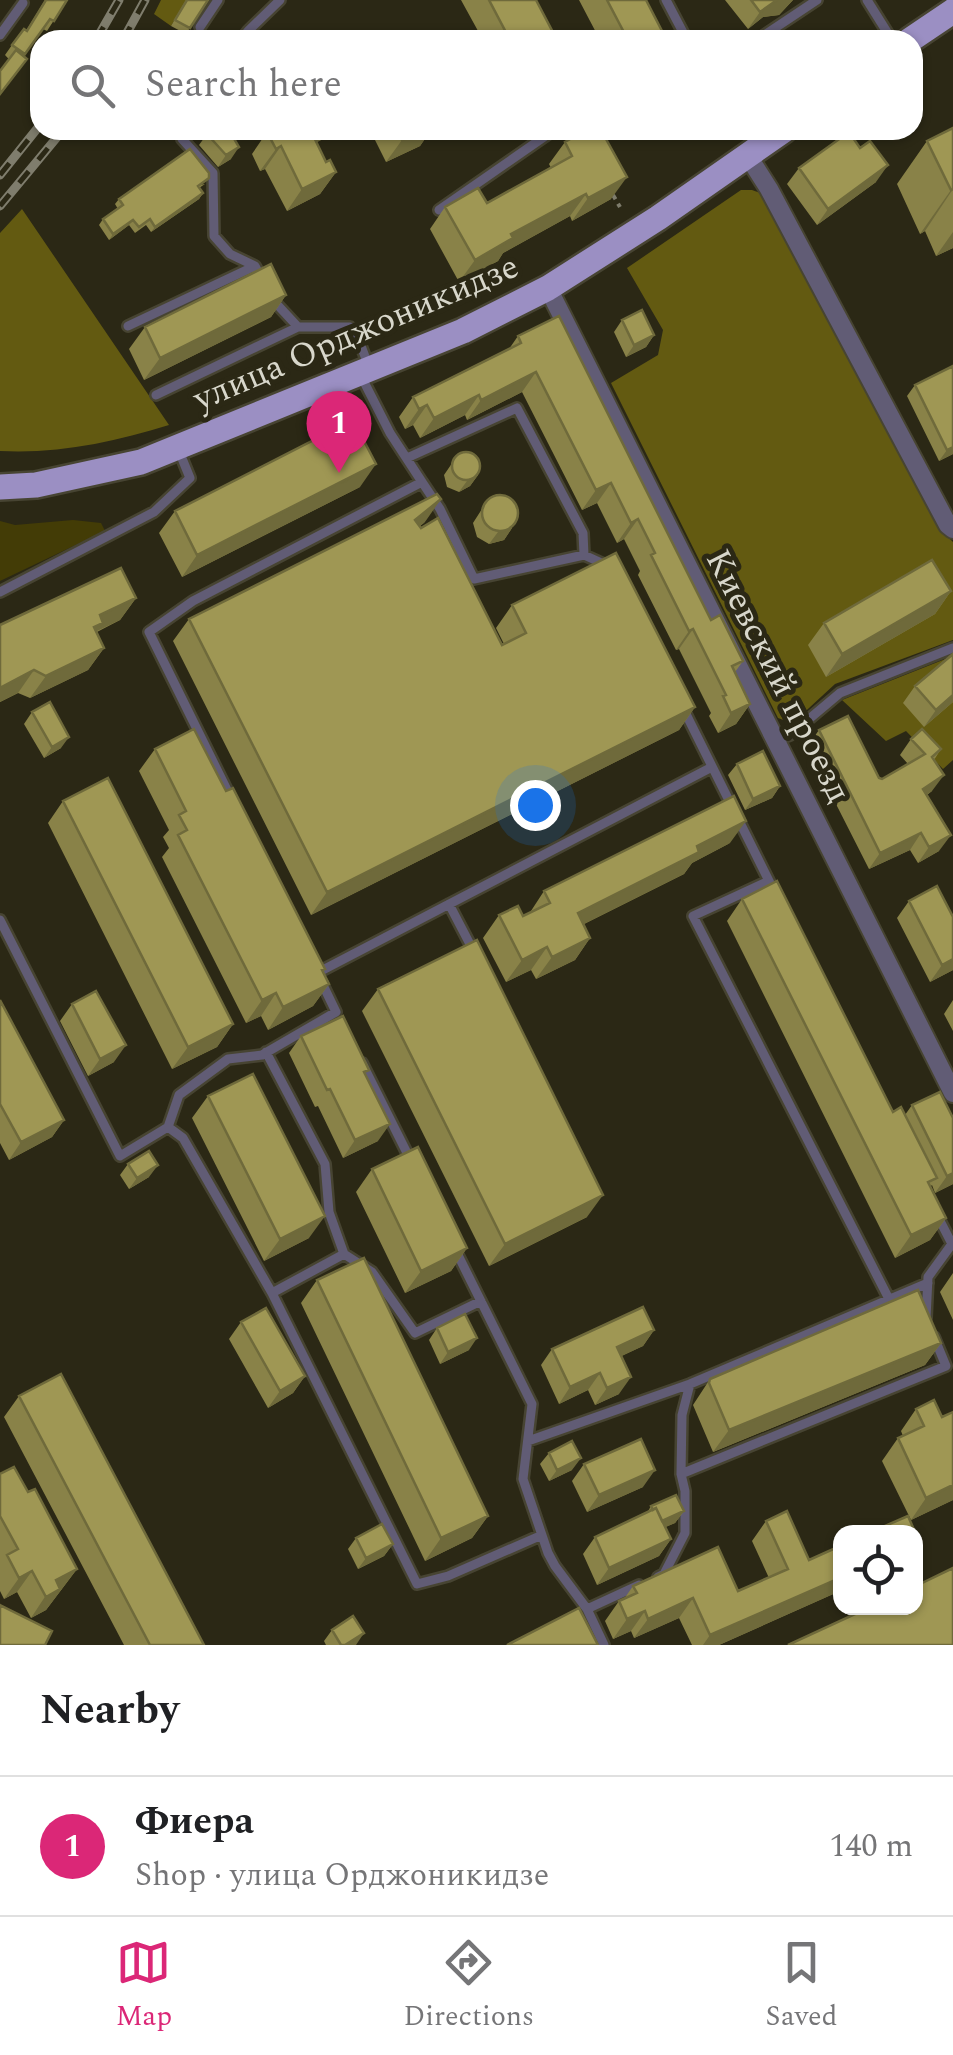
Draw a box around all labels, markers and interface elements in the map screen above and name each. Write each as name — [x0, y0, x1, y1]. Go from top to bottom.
search box — [30, 30, 923, 140]
text: Search here — [145, 56, 342, 114]
icon: search — [65, 58, 120, 113]
street label: улица Орджоникидзе — [184, 240, 527, 426]
pin: 1 — [306, 390, 372, 473]
street label: Киевский проезд — [691, 540, 865, 812]
your location — [510, 780, 561, 831]
map controls — [833, 1525, 923, 1615]
button: locate — [833, 1525, 923, 1615]
text: Nearby — [40, 1679, 179, 1742]
text: Фиера — [135, 1793, 254, 1851]
text: 1 — [64, 1822, 81, 1871]
text: 140 m — [829, 1822, 913, 1871]
text: Shop · улица Орджоникидзе — [135, 1851, 549, 1900]
tab: Map — [116, 1935, 172, 2038]
tab: Directions — [403, 1935, 534, 2038]
tab: Saved — [766, 1935, 837, 2038]

